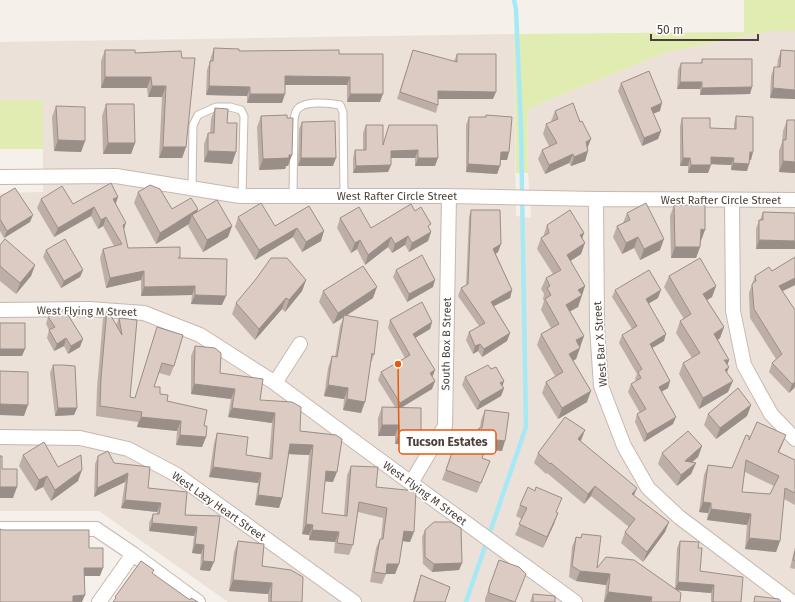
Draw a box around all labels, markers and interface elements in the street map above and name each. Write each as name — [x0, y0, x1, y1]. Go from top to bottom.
scale bar — [651, 16, 758, 42]
text: 50 m — [657, 23, 683, 37]
street label: West Rafter Circle Street — [337, 190, 457, 203]
street label: West Rafter Circle Street — [661, 194, 781, 207]
street label: South Box B Street — [439, 297, 454, 391]
street label: West Bar X Street — [591, 301, 610, 387]
street label: West Flying M Street — [37, 304, 137, 319]
callout: Tucson Estates — [399, 430, 496, 454]
text: Tucson Estates — [406, 435, 488, 449]
street label: West Flying M Street — [380, 459, 469, 528]
street label: West Lazy Heart Street — [169, 469, 268, 544]

